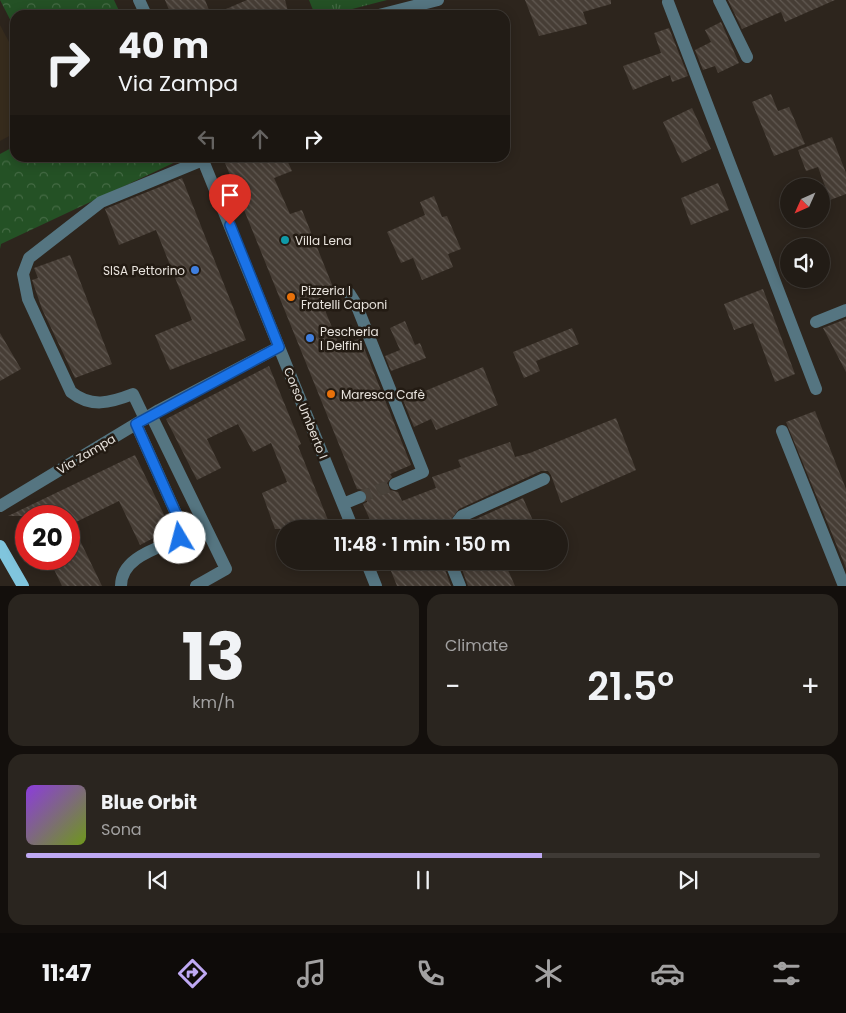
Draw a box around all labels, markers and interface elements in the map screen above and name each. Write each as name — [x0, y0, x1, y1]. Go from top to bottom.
text: 40 m — [118, 21, 209, 70]
icon: right — [35, 30, 100, 95]
text: Via Zampa — [118, 68, 238, 99]
icon: left — [193, 125, 221, 153]
icon: ahead — [246, 125, 274, 153]
icon: right — [299, 125, 327, 153]
pin — [209, 174, 251, 225]
north arrow — [780, 178, 830, 228]
map controls — [780, 178, 830, 288]
icon: arrive — [216, 181, 244, 209]
place label: Villa Lena — [295, 232, 352, 249]
marker: Villa Lena — [279, 234, 291, 246]
button: sound — [780, 238, 830, 288]
place label: SISA Pettorino — [103, 262, 185, 279]
marker: SISA Pettorino — [189, 264, 201, 276]
place label: Pizzeria I Fratelli Caponi — [301, 282, 387, 313]
marker: Pizzeria I Fratelli Caponi — [285, 291, 297, 303]
place label: Pescheria I Delfini — [320, 323, 379, 354]
marker: Pescheria I Delfini — [304, 332, 316, 344]
street label: Corso Umberto I — [280, 365, 332, 461]
place label: Maresca Cafè — [341, 386, 425, 403]
marker: Maresca Cafè — [325, 388, 337, 400]
street label: Via Zampa — [54, 430, 118, 478]
speed limit sign: 20 — [15, 505, 80, 570]
position arrow — [153, 511, 205, 563]
text: 11:48 · 1 min · 150 m — [334, 531, 510, 558]
text: 13 — [182, 612, 245, 703]
text: Climate — [445, 634, 508, 657]
text: 21.5° — [587, 660, 674, 713]
text: − — [445, 667, 460, 706]
text: + — [801, 667, 820, 706]
text: km/h — [192, 691, 235, 714]
text: Blue Orbit — [101, 789, 197, 816]
text: Sona — [101, 818, 142, 841]
icon: previous — [144, 866, 172, 894]
icon: pause — [409, 866, 437, 894]
icon: next — [674, 866, 702, 894]
icon: directions — [175, 956, 210, 991]
icon: music — [294, 956, 329, 991]
icon: phone — [413, 956, 448, 991]
icon: climate — [531, 956, 566, 991]
icon: car — [650, 956, 685, 991]
icon: filters — [769, 956, 804, 991]
text: 11:47 — [42, 958, 91, 989]

